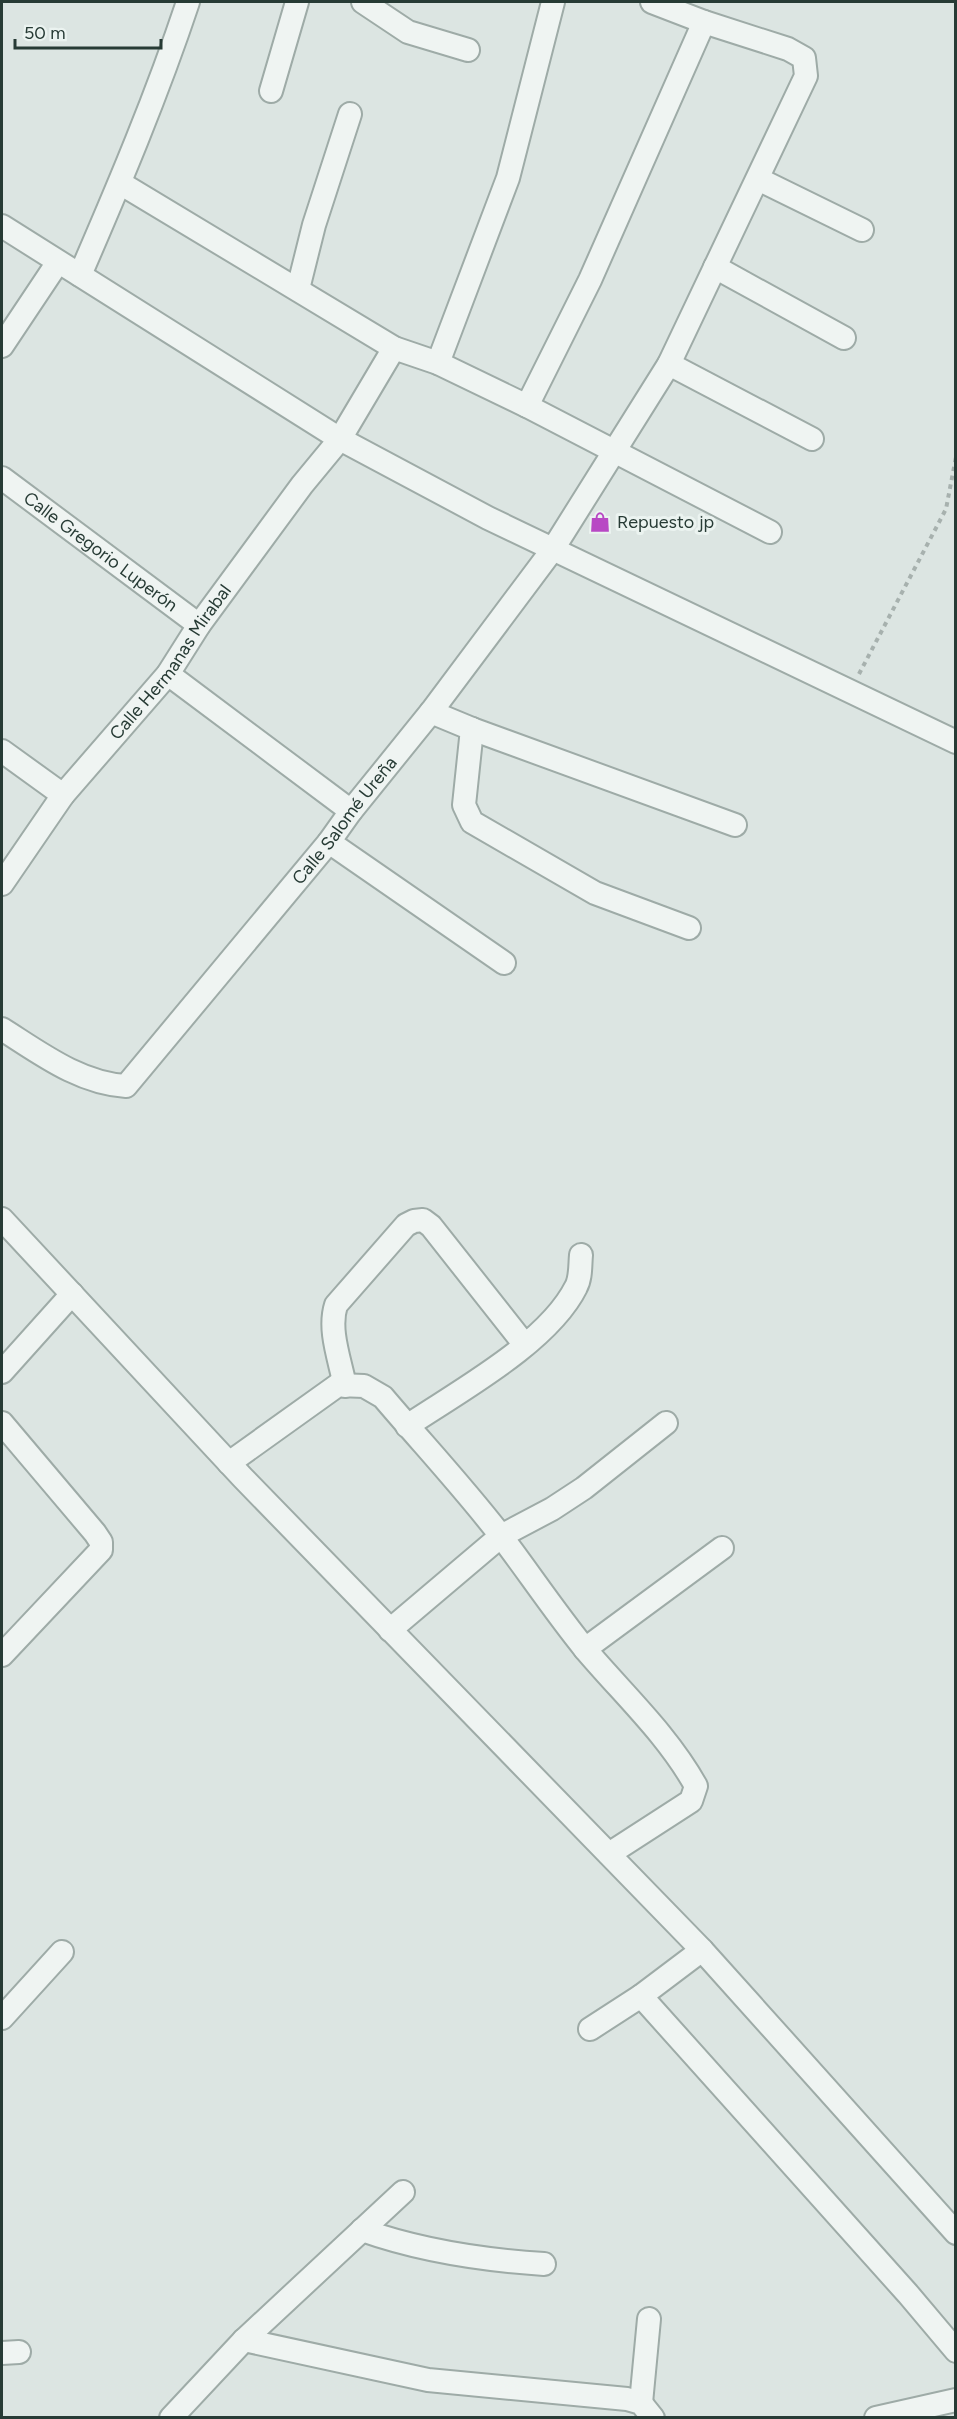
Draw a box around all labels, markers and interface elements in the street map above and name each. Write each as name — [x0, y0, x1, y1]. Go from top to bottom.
scale bar — [15, 12, 160, 50]
text: 50 m — [24, 22, 66, 44]
street label: Calle Gregorio Luperón — [19, 487, 182, 616]
shop icon: Repuesto jp — [588, 510, 612, 534]
place label: Repuesto jp — [617, 511, 714, 533]
street label: Calle Hermanas Mirabal — [105, 580, 236, 744]
street label: Calle Salomé Ureña — [287, 752, 402, 889]

